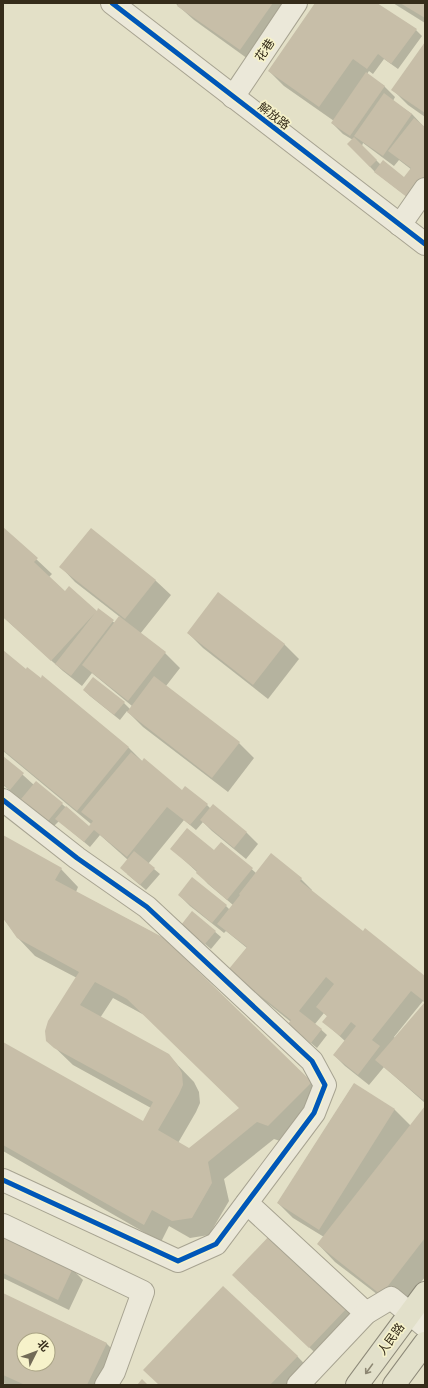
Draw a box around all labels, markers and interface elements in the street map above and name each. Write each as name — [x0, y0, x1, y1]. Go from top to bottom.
street label: 花巷 — [252, 36, 278, 64]
street label: 解放路 — [256, 99, 293, 133]
street label: 人民路 — [374, 1320, 407, 1358]
north arrow — [16, 1332, 56, 1372]
text: 北 — [35, 1337, 52, 1354]
one-way arrow — [364, 1364, 373, 1375]

